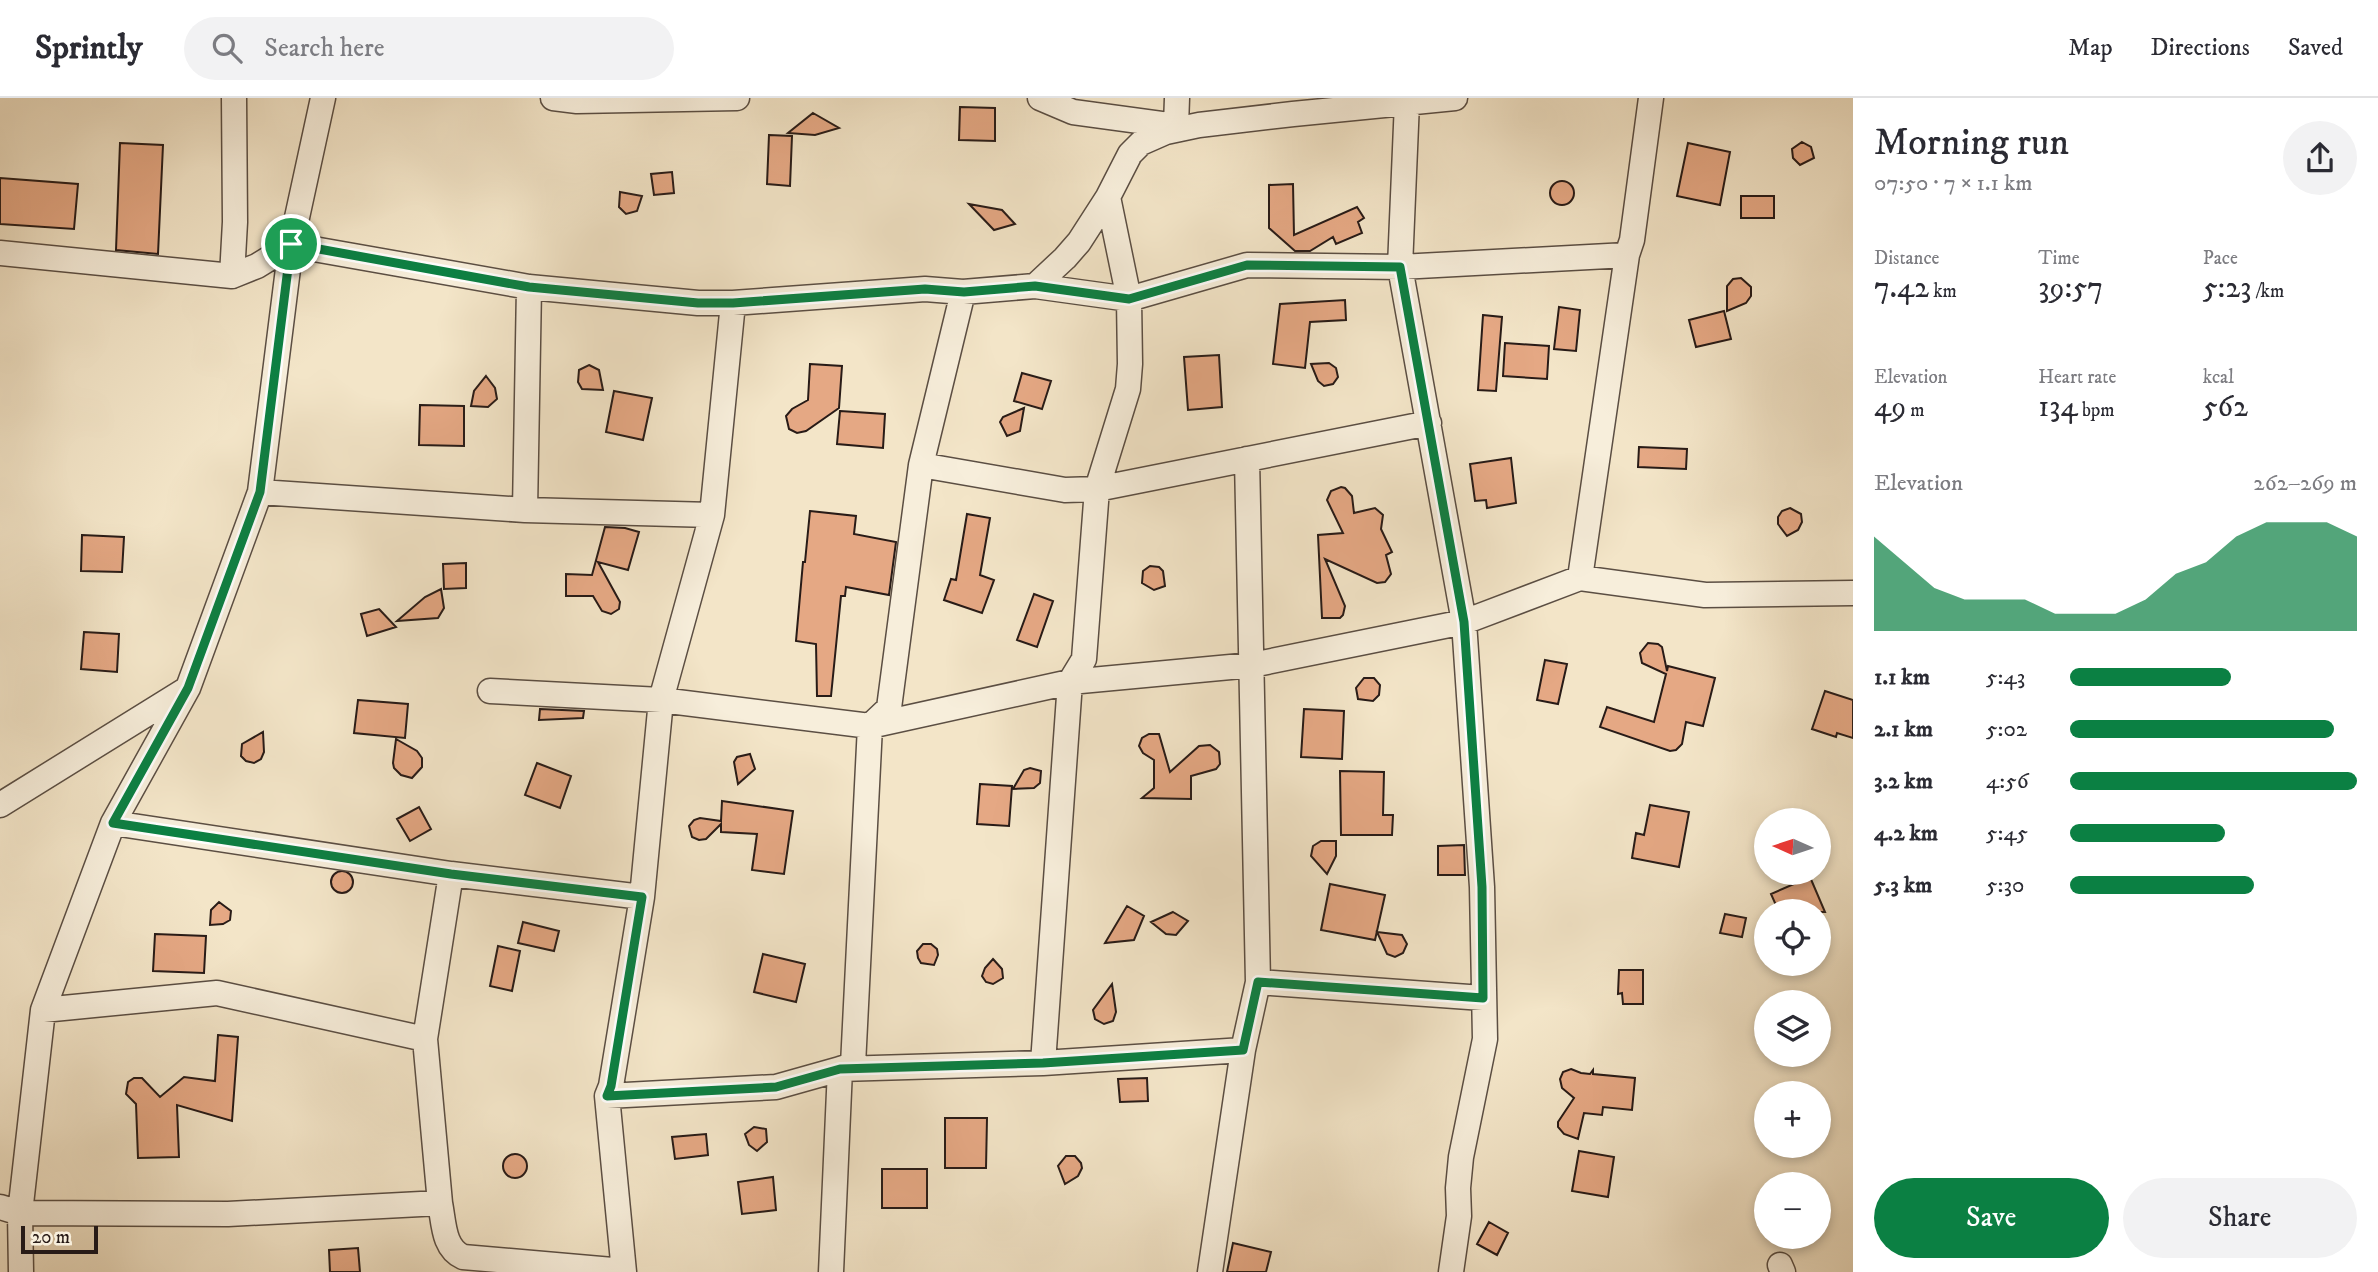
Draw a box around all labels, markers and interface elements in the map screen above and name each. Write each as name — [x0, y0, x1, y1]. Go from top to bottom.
search box — [184, 17, 674, 80]
text: Sprintly — [35, 28, 142, 69]
icon: search — [208, 29, 246, 67]
text: Search here — [264, 32, 385, 65]
text: Map — [2068, 33, 2113, 63]
text: Directions — [2151, 33, 2250, 63]
text: Saved — [2288, 33, 2343, 63]
text: Morning run — [1874, 119, 2069, 167]
button: share — [2283, 121, 2357, 195]
text: 07:50 · 7 × 1.1 km — [1874, 169, 2033, 198]
pin — [261, 214, 321, 274]
icon: arrive — [272, 225, 310, 263]
text: Distance — [1874, 247, 1939, 270]
text: Time — [2038, 247, 2080, 270]
text: Pace — [2203, 247, 2238, 270]
text: 7.42 — [1874, 270, 1929, 307]
text: 39:57 — [2038, 270, 2103, 307]
text: 5:23 — [2203, 270, 2251, 307]
text: km — [1929, 280, 1957, 303]
text: /km — [2251, 280, 2284, 303]
text: Elevation — [1874, 366, 1948, 389]
text: Heart rate — [2038, 366, 2116, 389]
text: kcal — [2203, 366, 2234, 389]
text: 49 — [1874, 389, 1906, 426]
text: 134 — [2038, 389, 2078, 426]
text: 562 — [2203, 389, 2248, 426]
text: m — [1906, 399, 1925, 422]
text: bpm — [2078, 399, 2115, 422]
text: Elevation — [1874, 469, 1963, 498]
text: 262–269 m — [2253, 469, 2357, 498]
text: 1.1 km — [1874, 663, 1930, 692]
text: 5:43 — [1986, 663, 2025, 692]
text: 2.1 km — [1874, 715, 1933, 744]
text: 5:02 — [1986, 715, 2027, 744]
text: 3.2 km — [1874, 767, 1933, 796]
text: 4:56 — [1986, 767, 2029, 796]
north arrow — [1754, 808, 1830, 886]
map controls — [1754, 808, 1831, 1249]
text: 4.2 km — [1874, 819, 1938, 848]
text: 5:45 — [1986, 819, 2028, 848]
text: 5.3 km — [1874, 871, 1932, 900]
text: 5:30 — [1986, 871, 2024, 900]
button: locate — [1754, 899, 1831, 976]
button: layers — [1754, 990, 1831, 1067]
button: + — [1754, 1081, 1831, 1158]
button: − — [1754, 1172, 1831, 1249]
button: Save — [1874, 1178, 2109, 1258]
button: Share — [2123, 1178, 2357, 1258]
scale bar — [21, 1223, 98, 1255]
text: 20 m — [32, 1226, 70, 1249]

